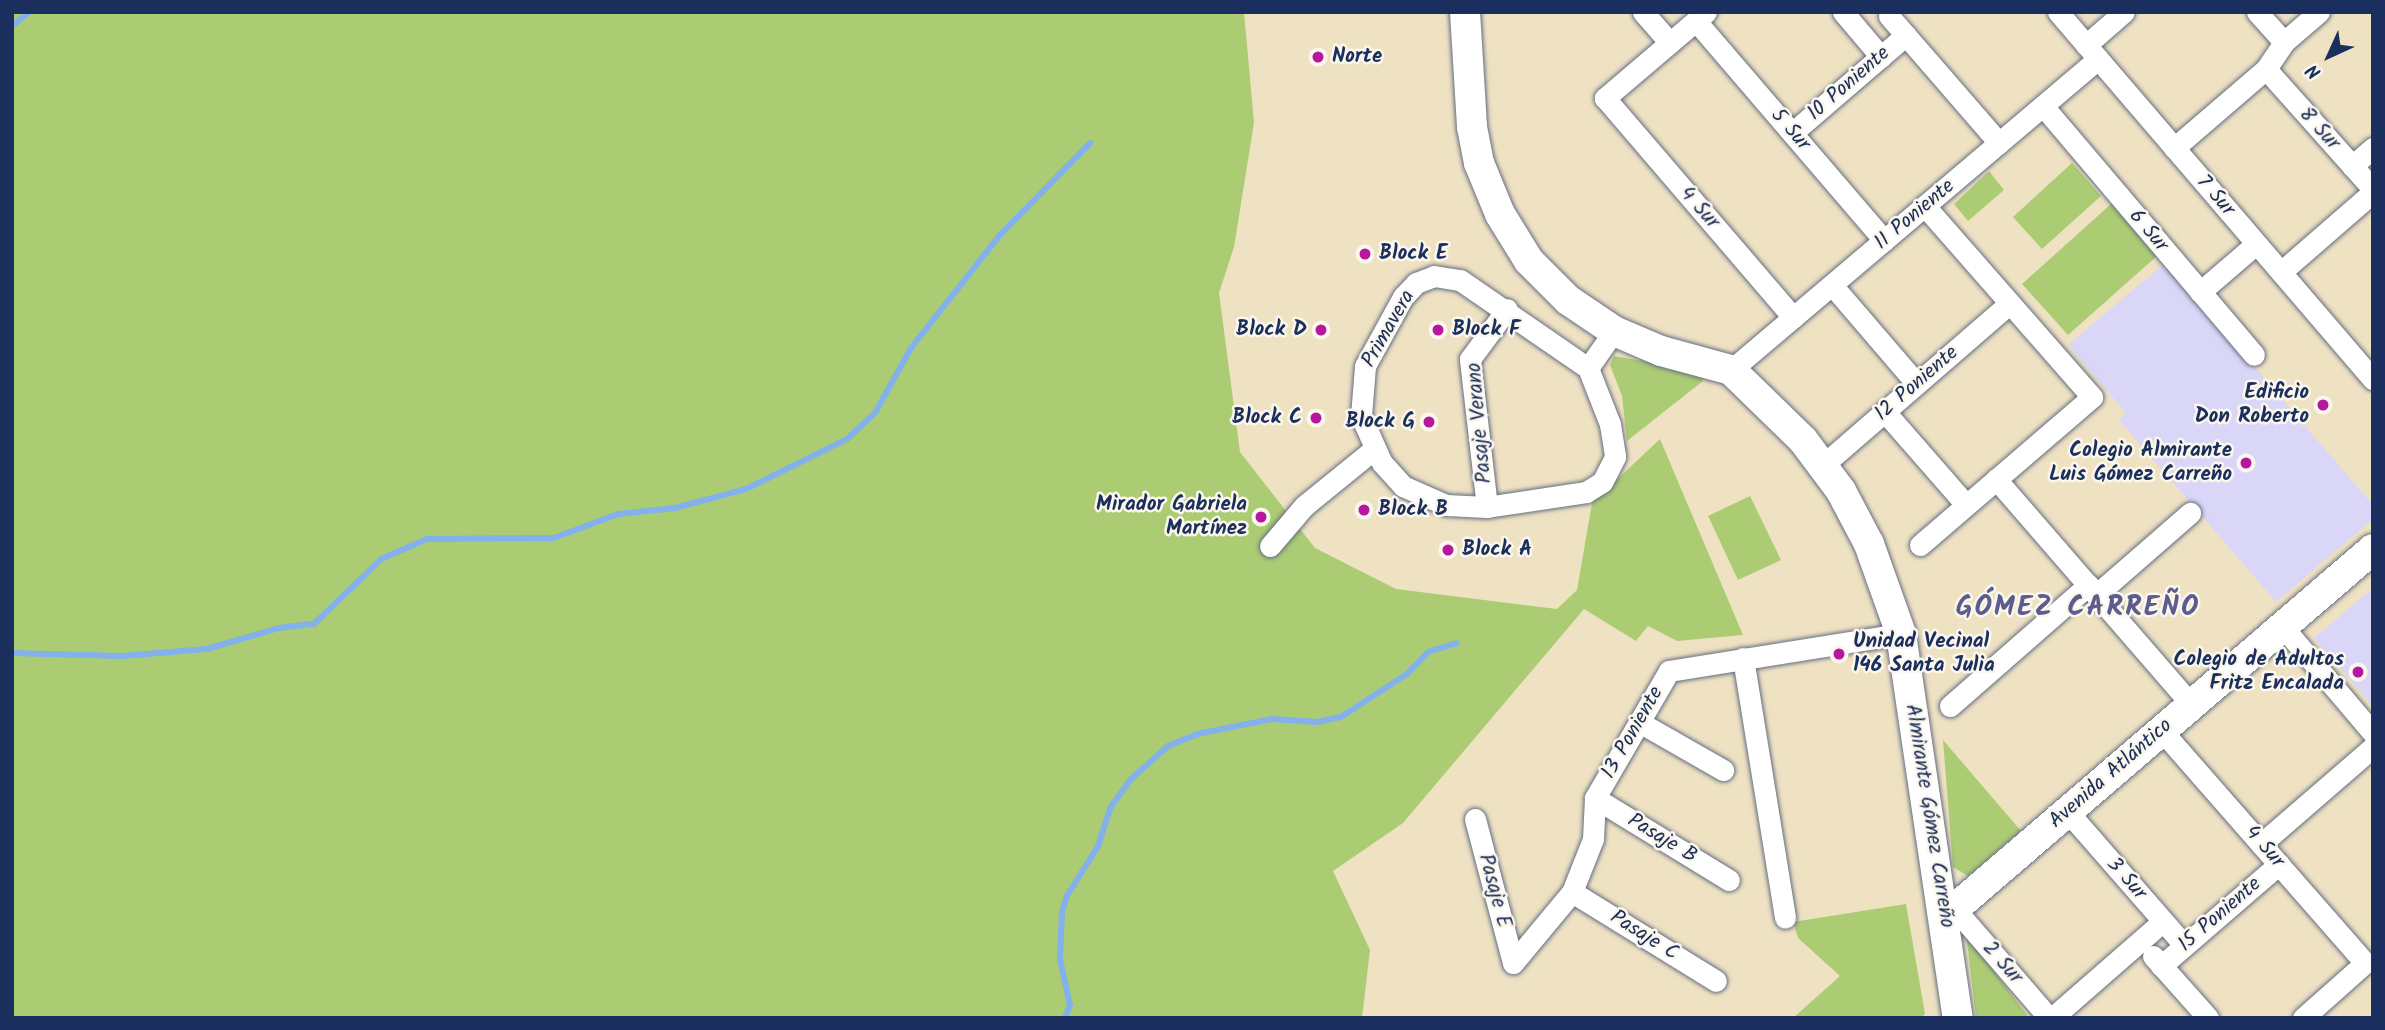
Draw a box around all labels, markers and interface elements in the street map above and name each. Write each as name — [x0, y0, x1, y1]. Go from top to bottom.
north arrow — [2294, 21, 2364, 91]
street label: 10 Poniente — [1803, 41, 1895, 127]
place label: Norte — [1332, 44, 1382, 70]
marker: Norte — [1310, 49, 1326, 65]
text: N — [2299, 56, 2329, 86]
street label: 8 Sur — [2293, 102, 2345, 156]
street label: 5 Sur — [1765, 104, 1815, 156]
street label: 7 Sur — [2190, 170, 2240, 222]
street label: 11 Poniente — [1870, 174, 1960, 256]
street label: 4 Sur — [1674, 182, 1724, 234]
street label: 6 Sur — [2123, 204, 2173, 258]
place label: Block E — [1379, 241, 1448, 267]
marker: Block E — [1357, 246, 1373, 262]
street label: Primavera — [1357, 286, 1421, 372]
place label: Block D — [1236, 317, 1307, 343]
place label: Block F — [1452, 317, 1520, 343]
marker: Block D — [1313, 322, 1329, 338]
marker: Block F — [1430, 322, 1446, 338]
street label: 12 Poniente — [1870, 341, 1964, 427]
street label: Pasaje Verano — [1462, 361, 1498, 485]
place label: Edificio Don Roberto — [2195, 380, 2309, 430]
marker: Edificio Don Roberto — [2315, 397, 2331, 413]
place label: Block C — [1232, 405, 1302, 431]
place label: Block G — [1345, 409, 1415, 435]
marker: Block C — [1308, 410, 1324, 426]
marker: Block G — [1421, 414, 1437, 430]
place label: Colegio Almirante Luis Gómez Carreño — [2049, 438, 2232, 488]
marker: Colegio Almirante Luis Gómez Carreño — [2238, 455, 2254, 471]
place label: Mirador Gabriela Martínez — [1096, 492, 1247, 542]
place label: Block B — [1378, 497, 1448, 523]
marker: Block B — [1356, 502, 1372, 518]
marker: Mirador Gabriela Martínez — [1253, 509, 1269, 525]
place label: Block A — [1462, 537, 1532, 563]
marker: Block A — [1440, 542, 1456, 558]
district label: GÓMEZ CARREÑO — [1957, 591, 2199, 625]
place label: Unidad Vecinal 146 Santa Julia — [1853, 629, 1995, 679]
marker: Unidad Vecinal 146 Santa Julia — [1831, 646, 1847, 662]
place label: Colegio de Adultos Fritz Encalada — [2174, 647, 2344, 697]
marker: Colegio de Adultos Fritz Encalada — [2350, 664, 2366, 680]
street label: 13 Poniente — [1597, 682, 1669, 784]
street label: Almirante Gómez Carreño — [1899, 702, 1959, 930]
street label: Avenida Atlántico — [2044, 714, 2178, 834]
street label: Pasaje B — [1623, 808, 1701, 870]
street label: 4 Sur — [2239, 821, 2289, 873]
street label: Pasaje E — [1472, 851, 1516, 931]
street label: 3 Sur — [2101, 852, 2151, 906]
street label: 15 Poniente — [2173, 872, 2267, 958]
street label: Pasaje C — [1605, 905, 1683, 967]
street label: 2 Sur — [1976, 936, 2028, 990]

